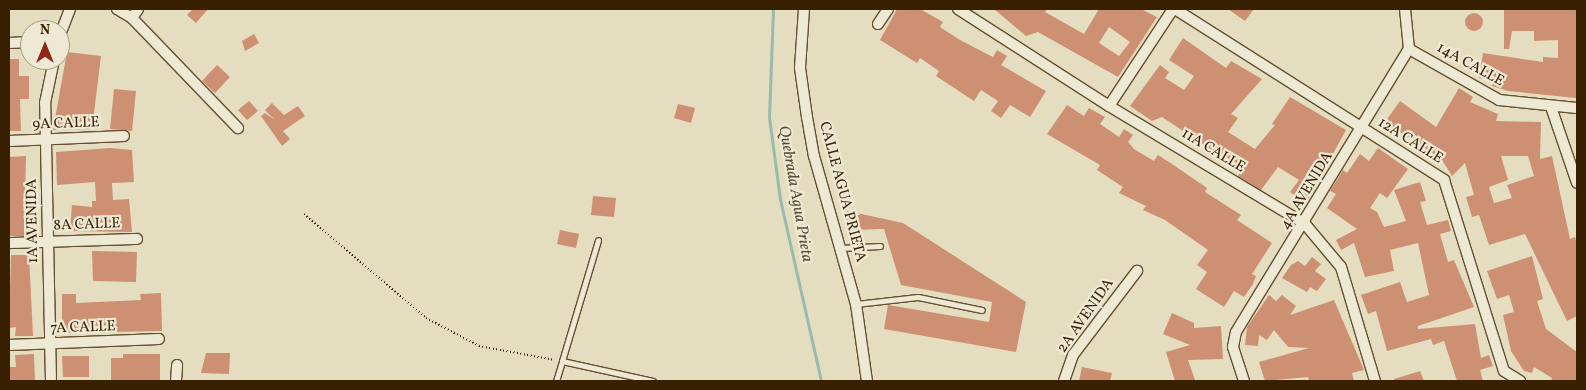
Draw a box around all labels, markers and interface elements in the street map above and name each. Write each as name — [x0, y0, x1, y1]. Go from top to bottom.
north arrow — [20, 20, 70, 70]
text: N — [40, 21, 50, 40]
street label: 14A CALLE — [1433, 39, 1507, 91]
street label: 9A CALLE — [32, 114, 100, 134]
street label: 12A CALLE — [1374, 114, 1446, 168]
street label: CALLE AGUA PRIETA — [815, 120, 869, 264]
water label: Quebrada Agua Prieta — [774, 124, 816, 264]
street label: 11A CALLE — [1178, 125, 1248, 177]
street label: 4A AVENIDA — [1277, 149, 1337, 233]
street label: 1A AVENIDA — [23, 179, 43, 263]
street label: 8A CALLE — [53, 215, 121, 235]
street label: 2A AVENIDA — [1054, 275, 1118, 357]
street label: 7A CALLE — [50, 318, 116, 338]

